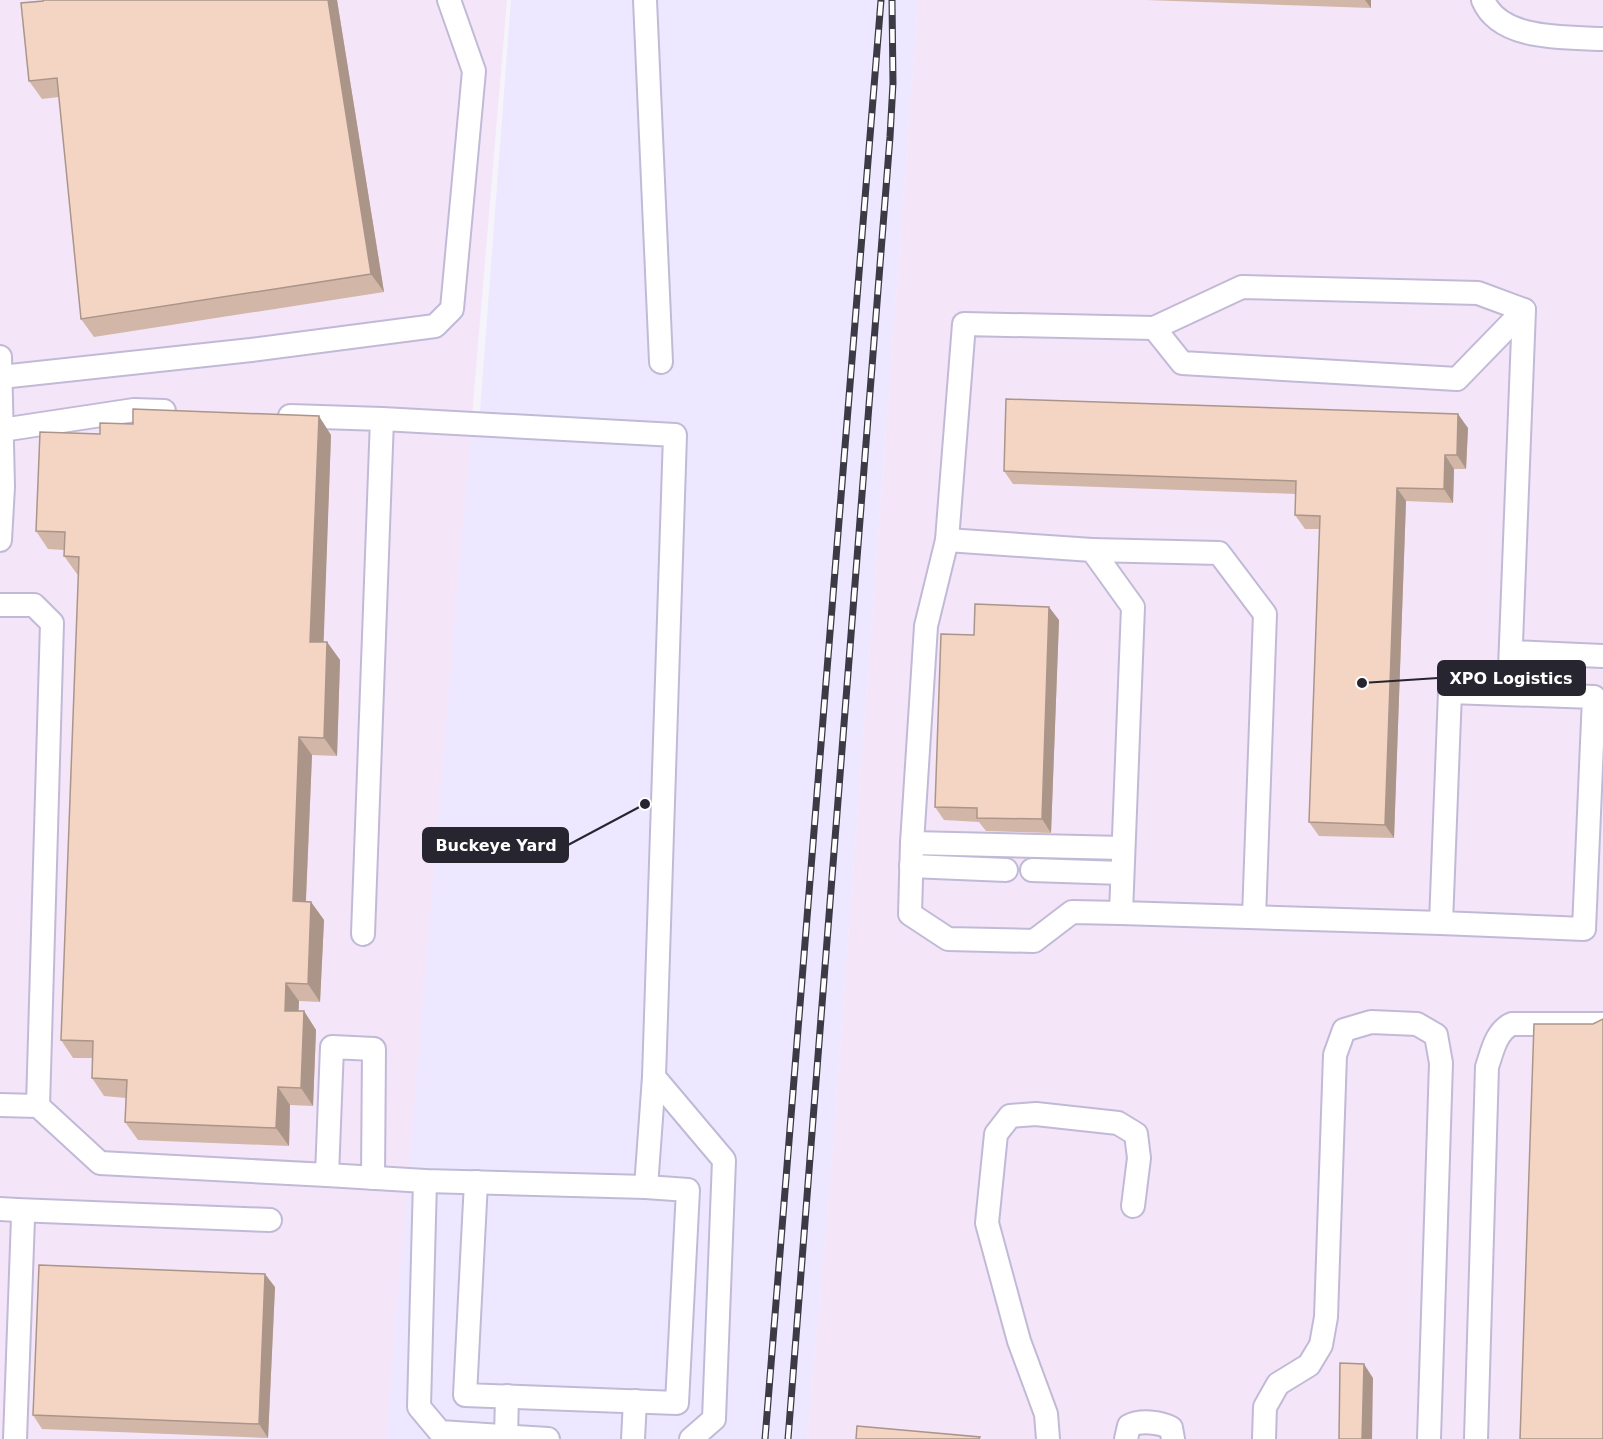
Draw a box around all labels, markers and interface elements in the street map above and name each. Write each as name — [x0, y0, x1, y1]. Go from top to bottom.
callout: XPO Logistics — [1438, 661, 1585, 695]
text: XPO Logistics — [1449, 669, 1573, 688]
callout: Buckeye Yard — [423, 828, 568, 862]
text: Buckeye Yard — [435, 836, 557, 855]

